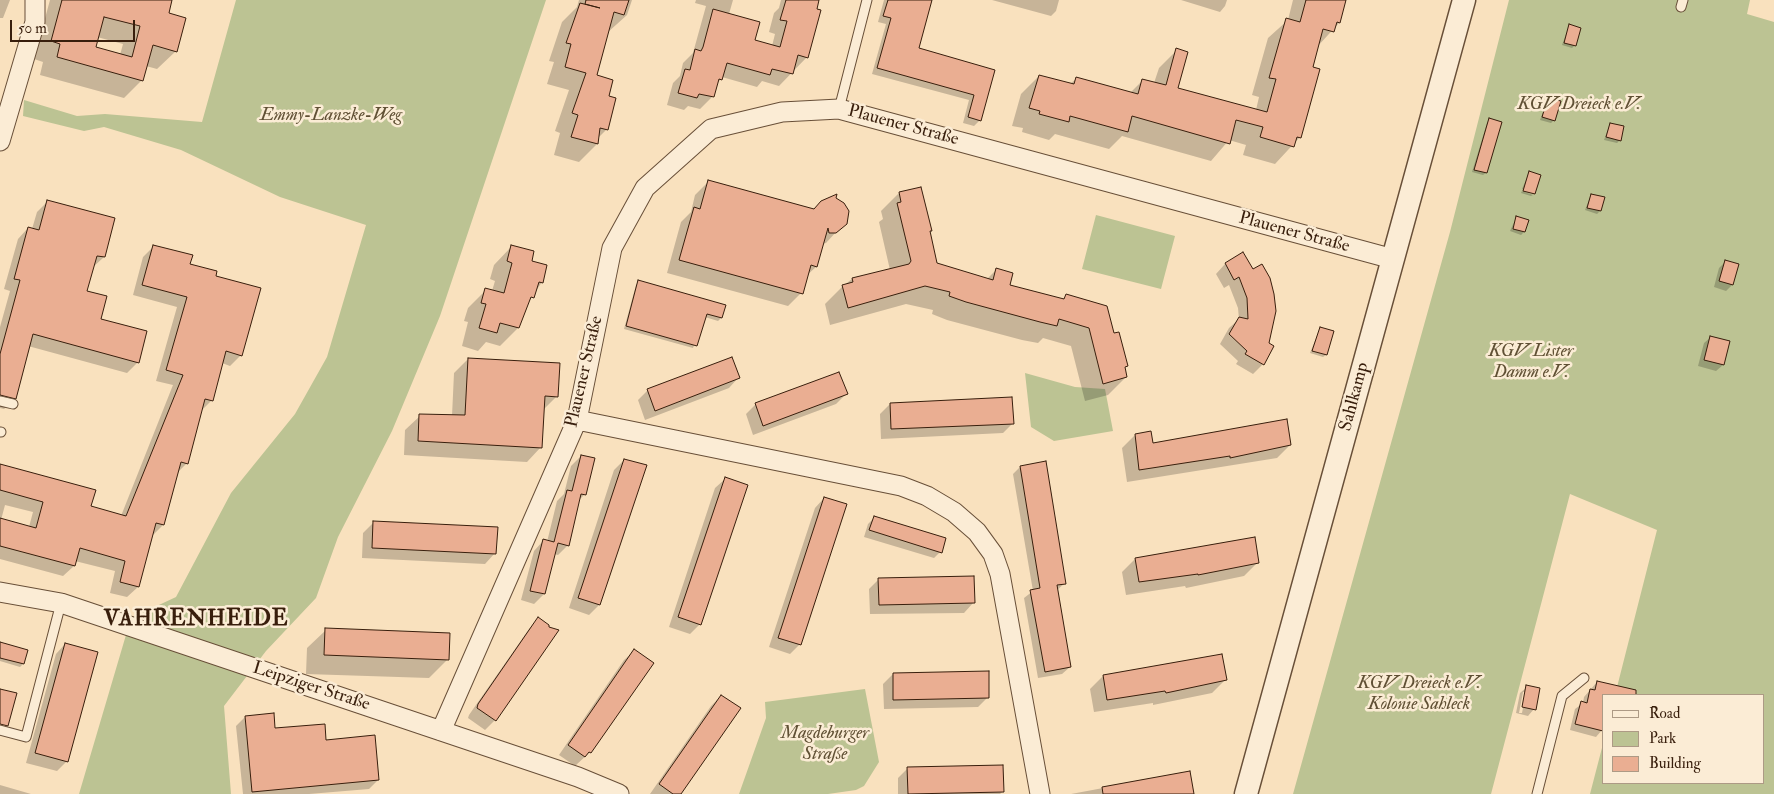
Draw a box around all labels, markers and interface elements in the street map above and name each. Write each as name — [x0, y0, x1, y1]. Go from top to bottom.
scale bar — [12, 10, 138, 42]
text: 50 m — [18, 19, 47, 38]
park label: KGV Dreieck e.V. — [1517, 94, 1641, 116]
street label: Plauener Straße — [845, 101, 961, 151]
park label: Emmy-Lanzke-Weg — [260, 105, 402, 127]
street label: Plauener Straße — [1236, 208, 1352, 258]
street label: Plauener Straße — [562, 314, 608, 430]
park label: KGV Lister Damm e.V. — [1489, 341, 1573, 384]
street label: Sahlkamp — [1335, 360, 1375, 434]
district label: VAHRENHEIDE — [102, 607, 290, 633]
street label: Leipziger Straße — [250, 658, 372, 716]
park label: KGV Dreieck e.V. Kolonie Sahleck — [1357, 673, 1481, 716]
legend — [1602, 694, 1764, 784]
text: Road — [1649, 704, 1680, 723]
park label: Magdeburger Straße — [781, 723, 869, 766]
text: Park — [1649, 729, 1676, 748]
text: Building — [1649, 754, 1701, 773]

